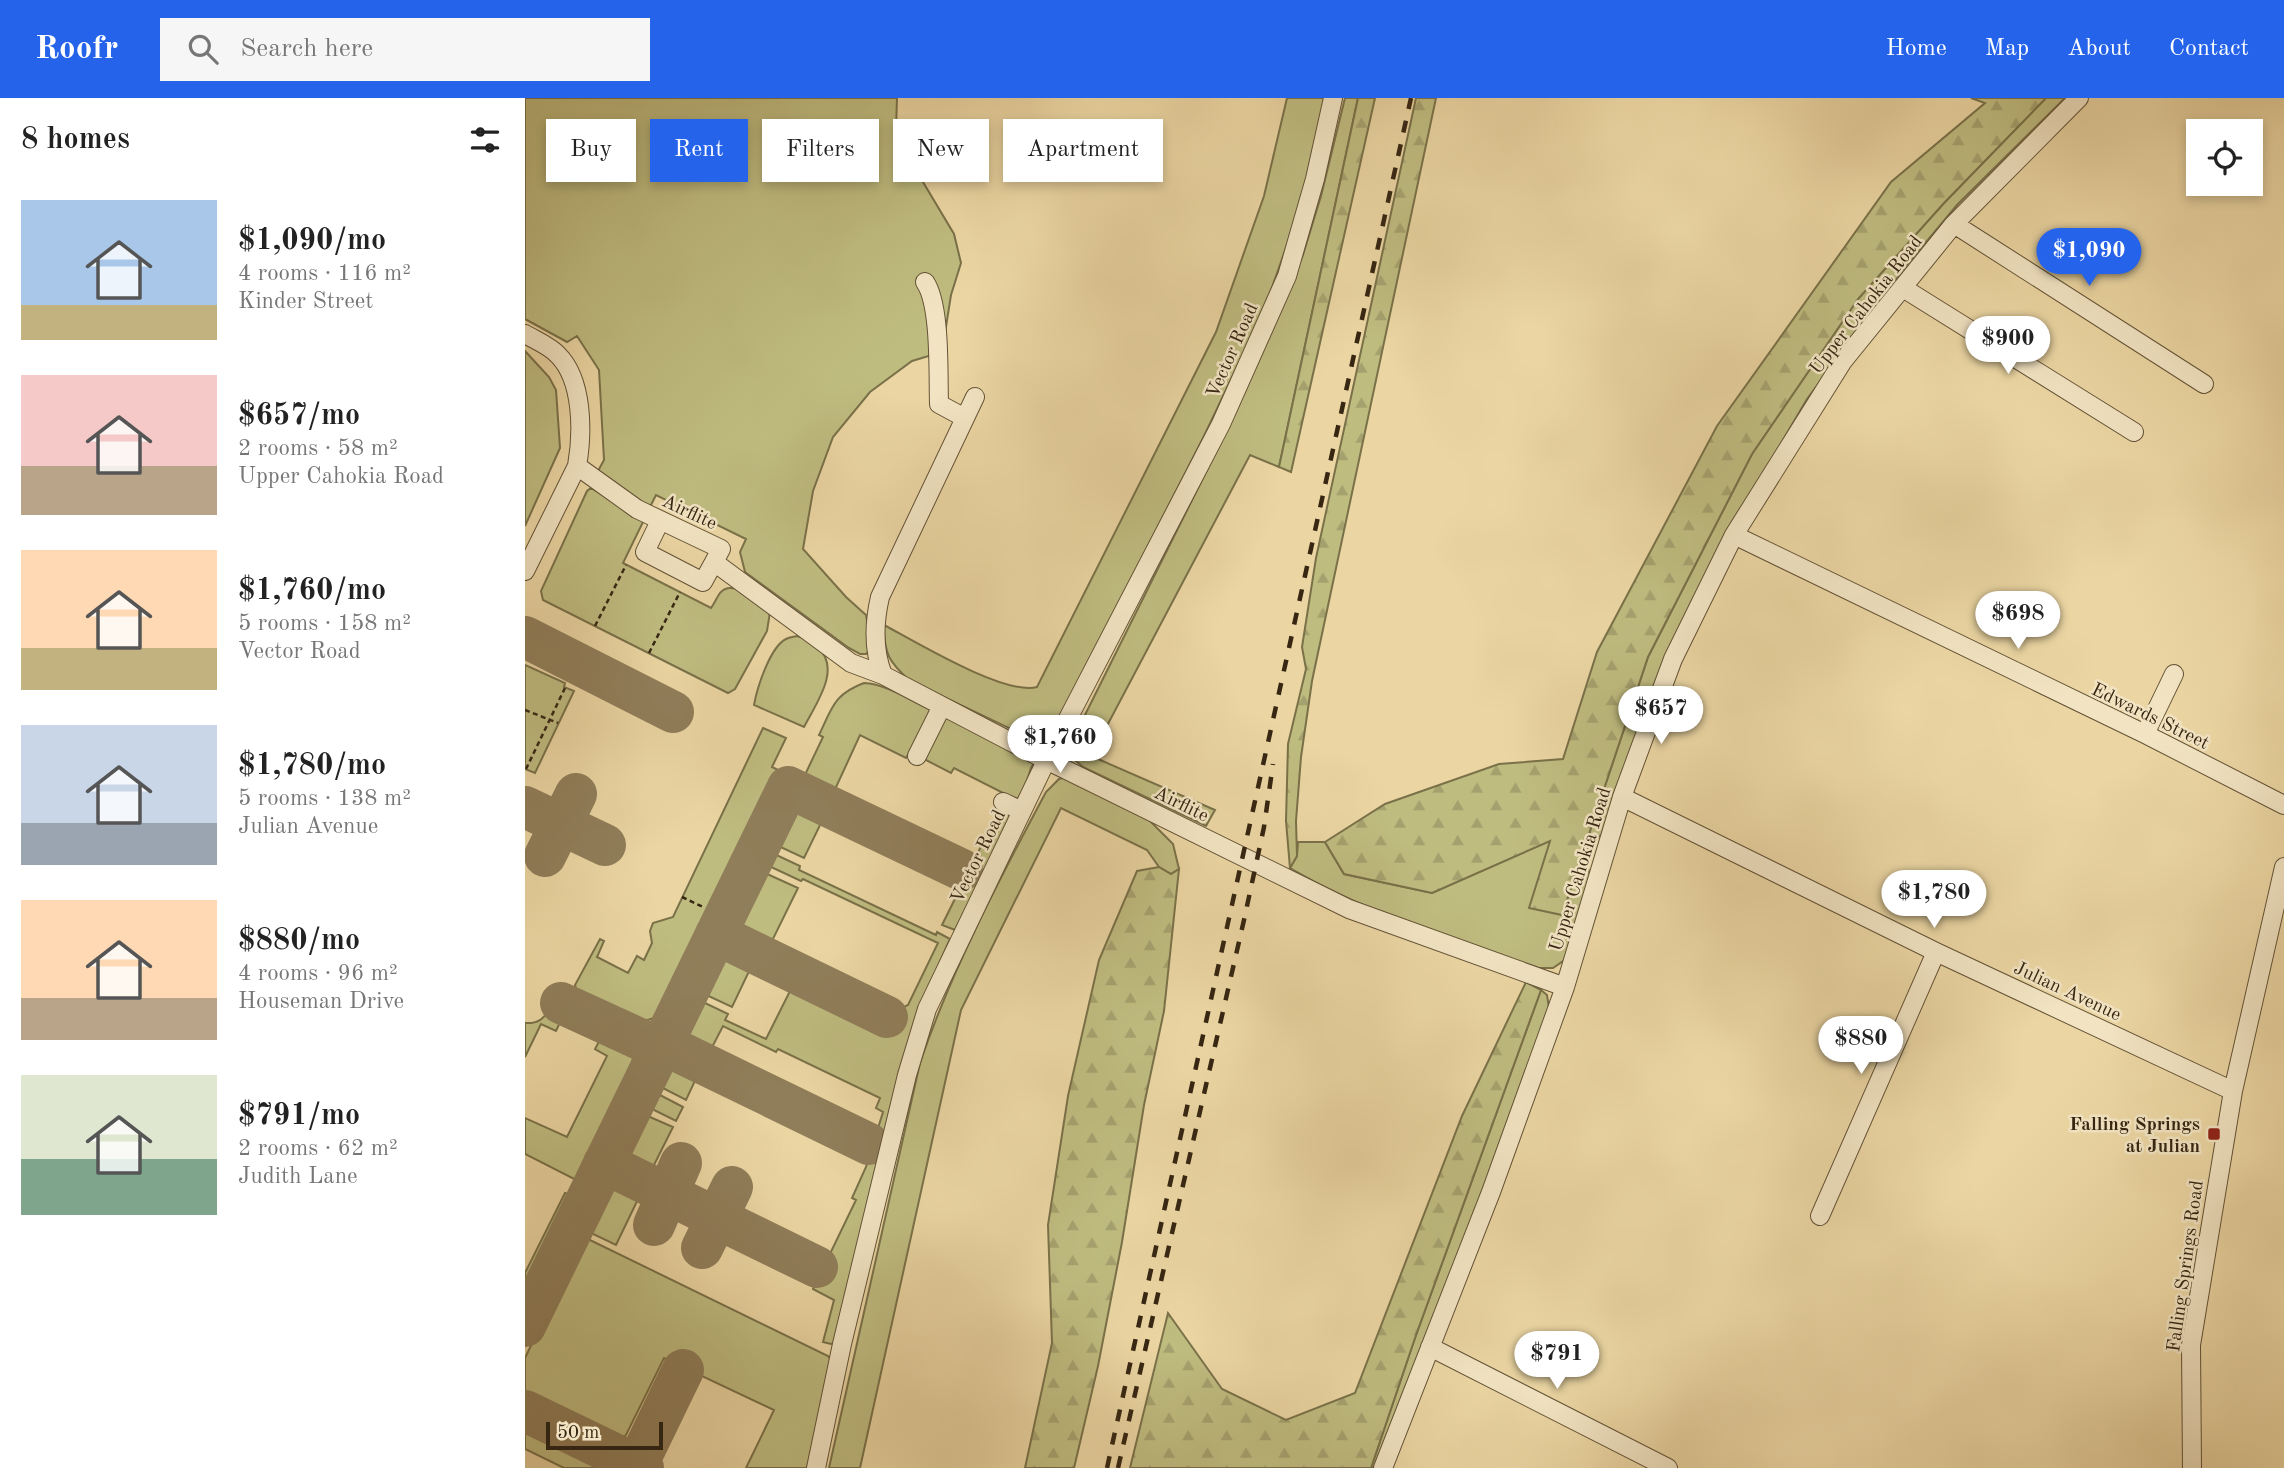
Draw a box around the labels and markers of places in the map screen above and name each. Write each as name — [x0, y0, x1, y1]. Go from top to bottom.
pin: $1,090 — [2032, 228, 2146, 288]
pin: $900 — [1967, 316, 2049, 376]
pin: $698 — [1977, 592, 2059, 651]
pin: $657 — [1620, 686, 1702, 746]
pin: $1,760 — [1003, 716, 1117, 775]
pin: $1,780 — [1877, 870, 1991, 930]
pin: $880 — [1820, 1016, 1902, 1076]
place label: Falling Springs at Julian — [2069, 1116, 2200, 1157]
marker: Falling Springs at Julian — [2206, 1126, 2222, 1142]
pin: $791 — [1516, 1332, 1598, 1391]

